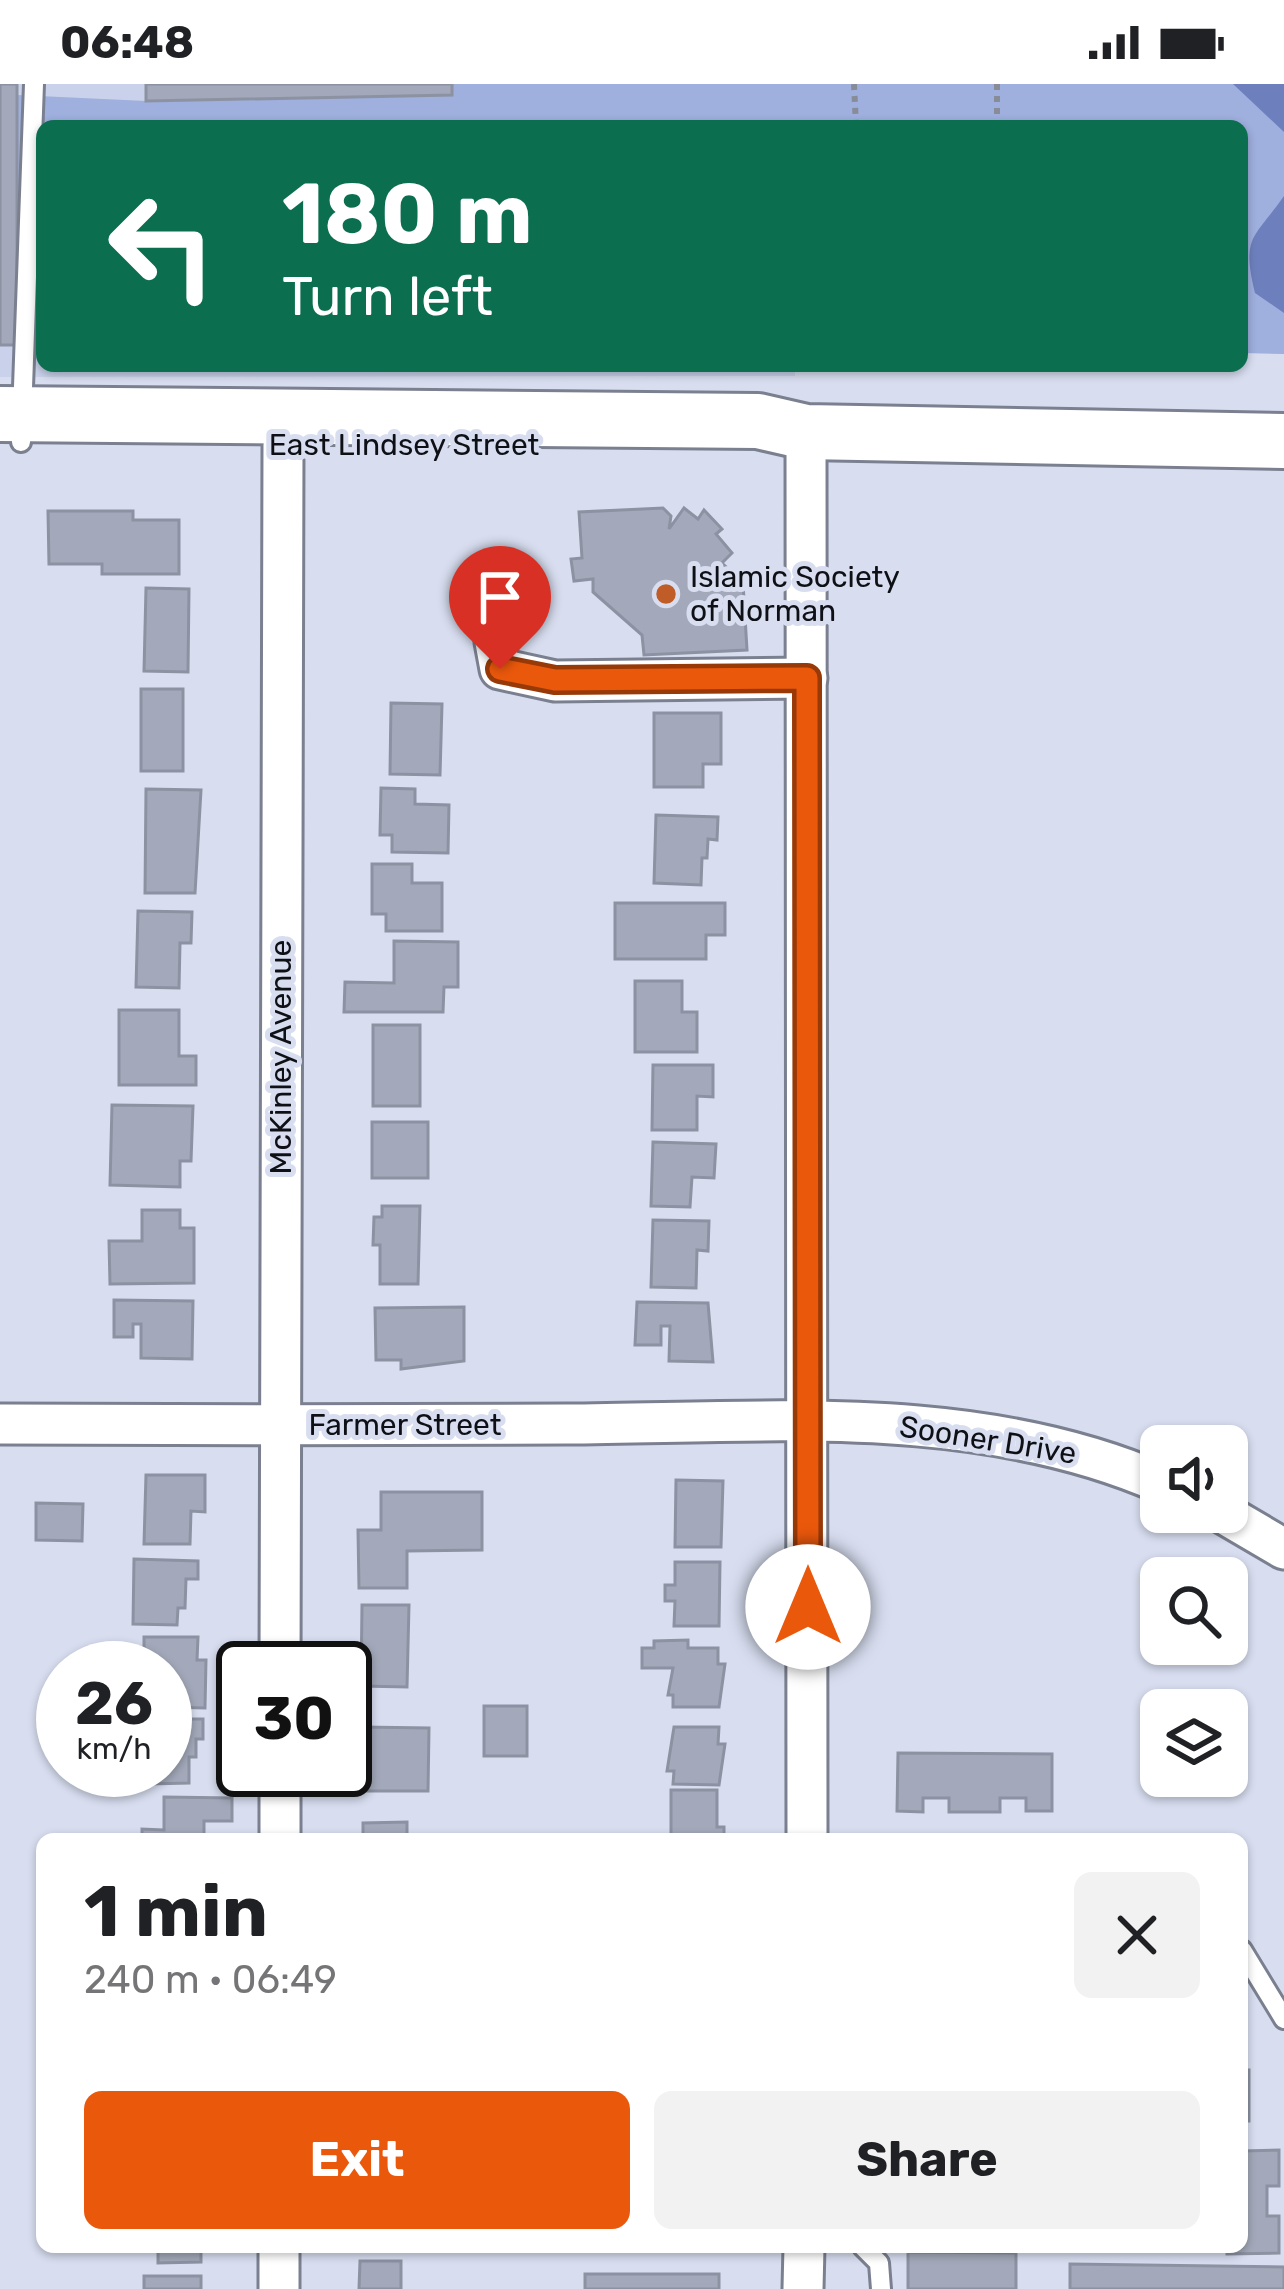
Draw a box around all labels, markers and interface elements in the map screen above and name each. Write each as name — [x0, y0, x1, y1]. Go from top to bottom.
text: 06:48 — [60, 16, 194, 69]
text: 180 m — [282, 164, 533, 264]
icon: left — [84, 168, 240, 324]
text: Turn left — [282, 265, 493, 329]
street label: East Lindsey Street — [269, 427, 540, 463]
pin — [449, 546, 551, 669]
place label: Islamic Society of Norman — [690, 559, 900, 629]
icon: arrive — [467, 564, 533, 630]
marker: Islamic Society of Norman — [653, 581, 679, 607]
street label: McKinley Avenue — [263, 940, 299, 1174]
street label: Farmer Street — [309, 1407, 502, 1443]
street label: Sooner Drive — [897, 1408, 1079, 1472]
map controls — [1140, 1425, 1248, 1797]
button: sound — [1140, 1425, 1248, 1533]
position arrow — [745, 1544, 871, 1670]
button: search — [1140, 1557, 1248, 1665]
speed limit sign: 30 — [216, 1641, 372, 1797]
text: 26 — [75, 1668, 153, 1739]
button: layers — [1140, 1689, 1248, 1797]
text: km/h — [77, 1731, 151, 1767]
text: 1 min — [84, 1869, 268, 1954]
button: close — [1074, 1872, 1200, 1998]
text: 240 m · 06:49 — [84, 1957, 337, 2003]
button: Exit — [84, 2091, 630, 2229]
button: Share — [654, 2091, 1200, 2229]

